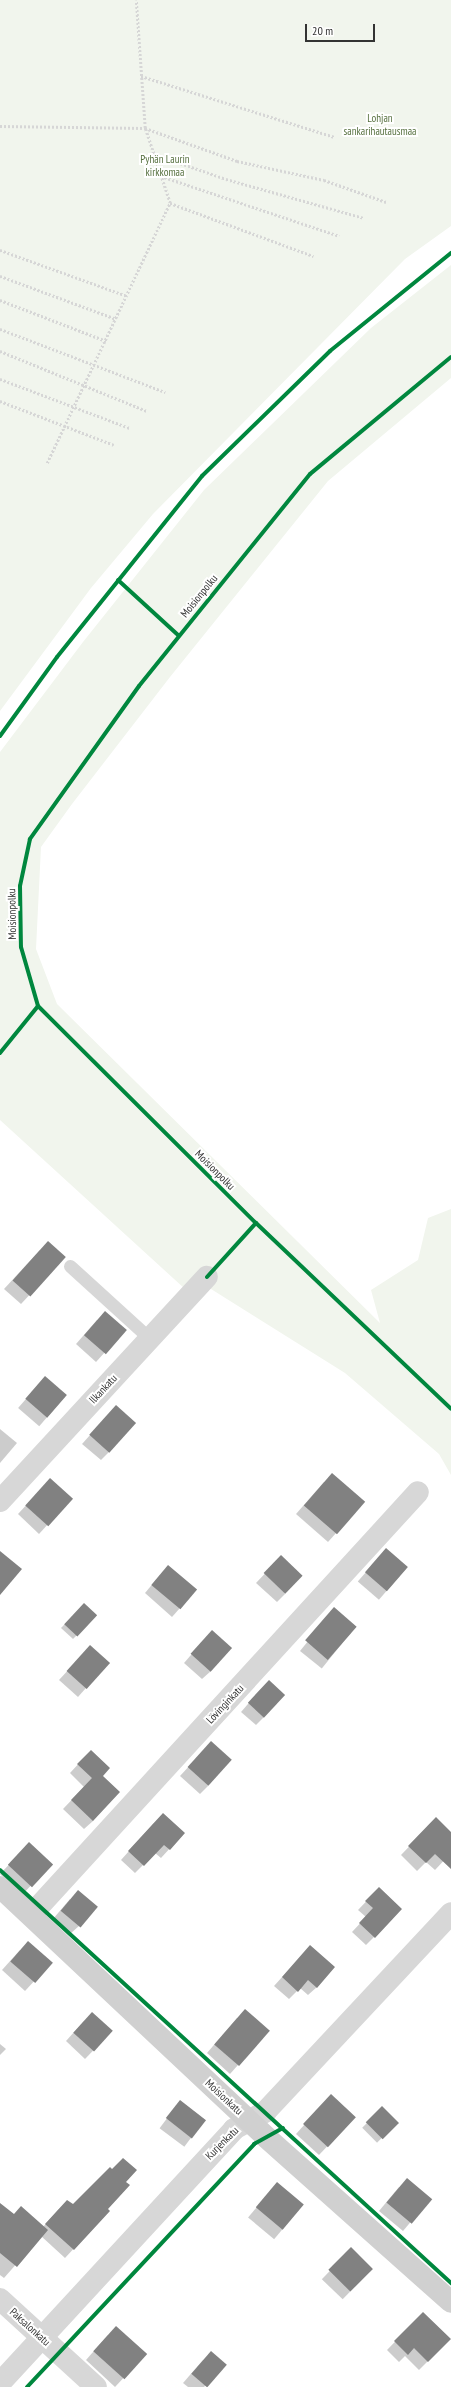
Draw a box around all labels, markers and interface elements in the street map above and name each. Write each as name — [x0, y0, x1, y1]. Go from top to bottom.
scale bar — [307, 16, 377, 42]
text: 20 m — [312, 23, 333, 38]
park label: Lohjan sankarihautausmaa — [344, 112, 416, 138]
park label: Pyhän Laurin kirkkomaa — [140, 153, 190, 179]
street label: Moisionpolku — [178, 572, 220, 620]
street label: Moisionpolku — [5, 888, 19, 940]
street label: Moisionpolku — [192, 1147, 238, 1193]
street label: Ilkankatu — [86, 1372, 120, 1406]
street label: Lövinginkatu — [204, 1682, 246, 1726]
street label: Moisionkatu — [203, 2076, 245, 2118]
street label: Kurjenkatu — [203, 2124, 241, 2162]
street label: Paksalonkatu — [7, 2305, 53, 2349]

